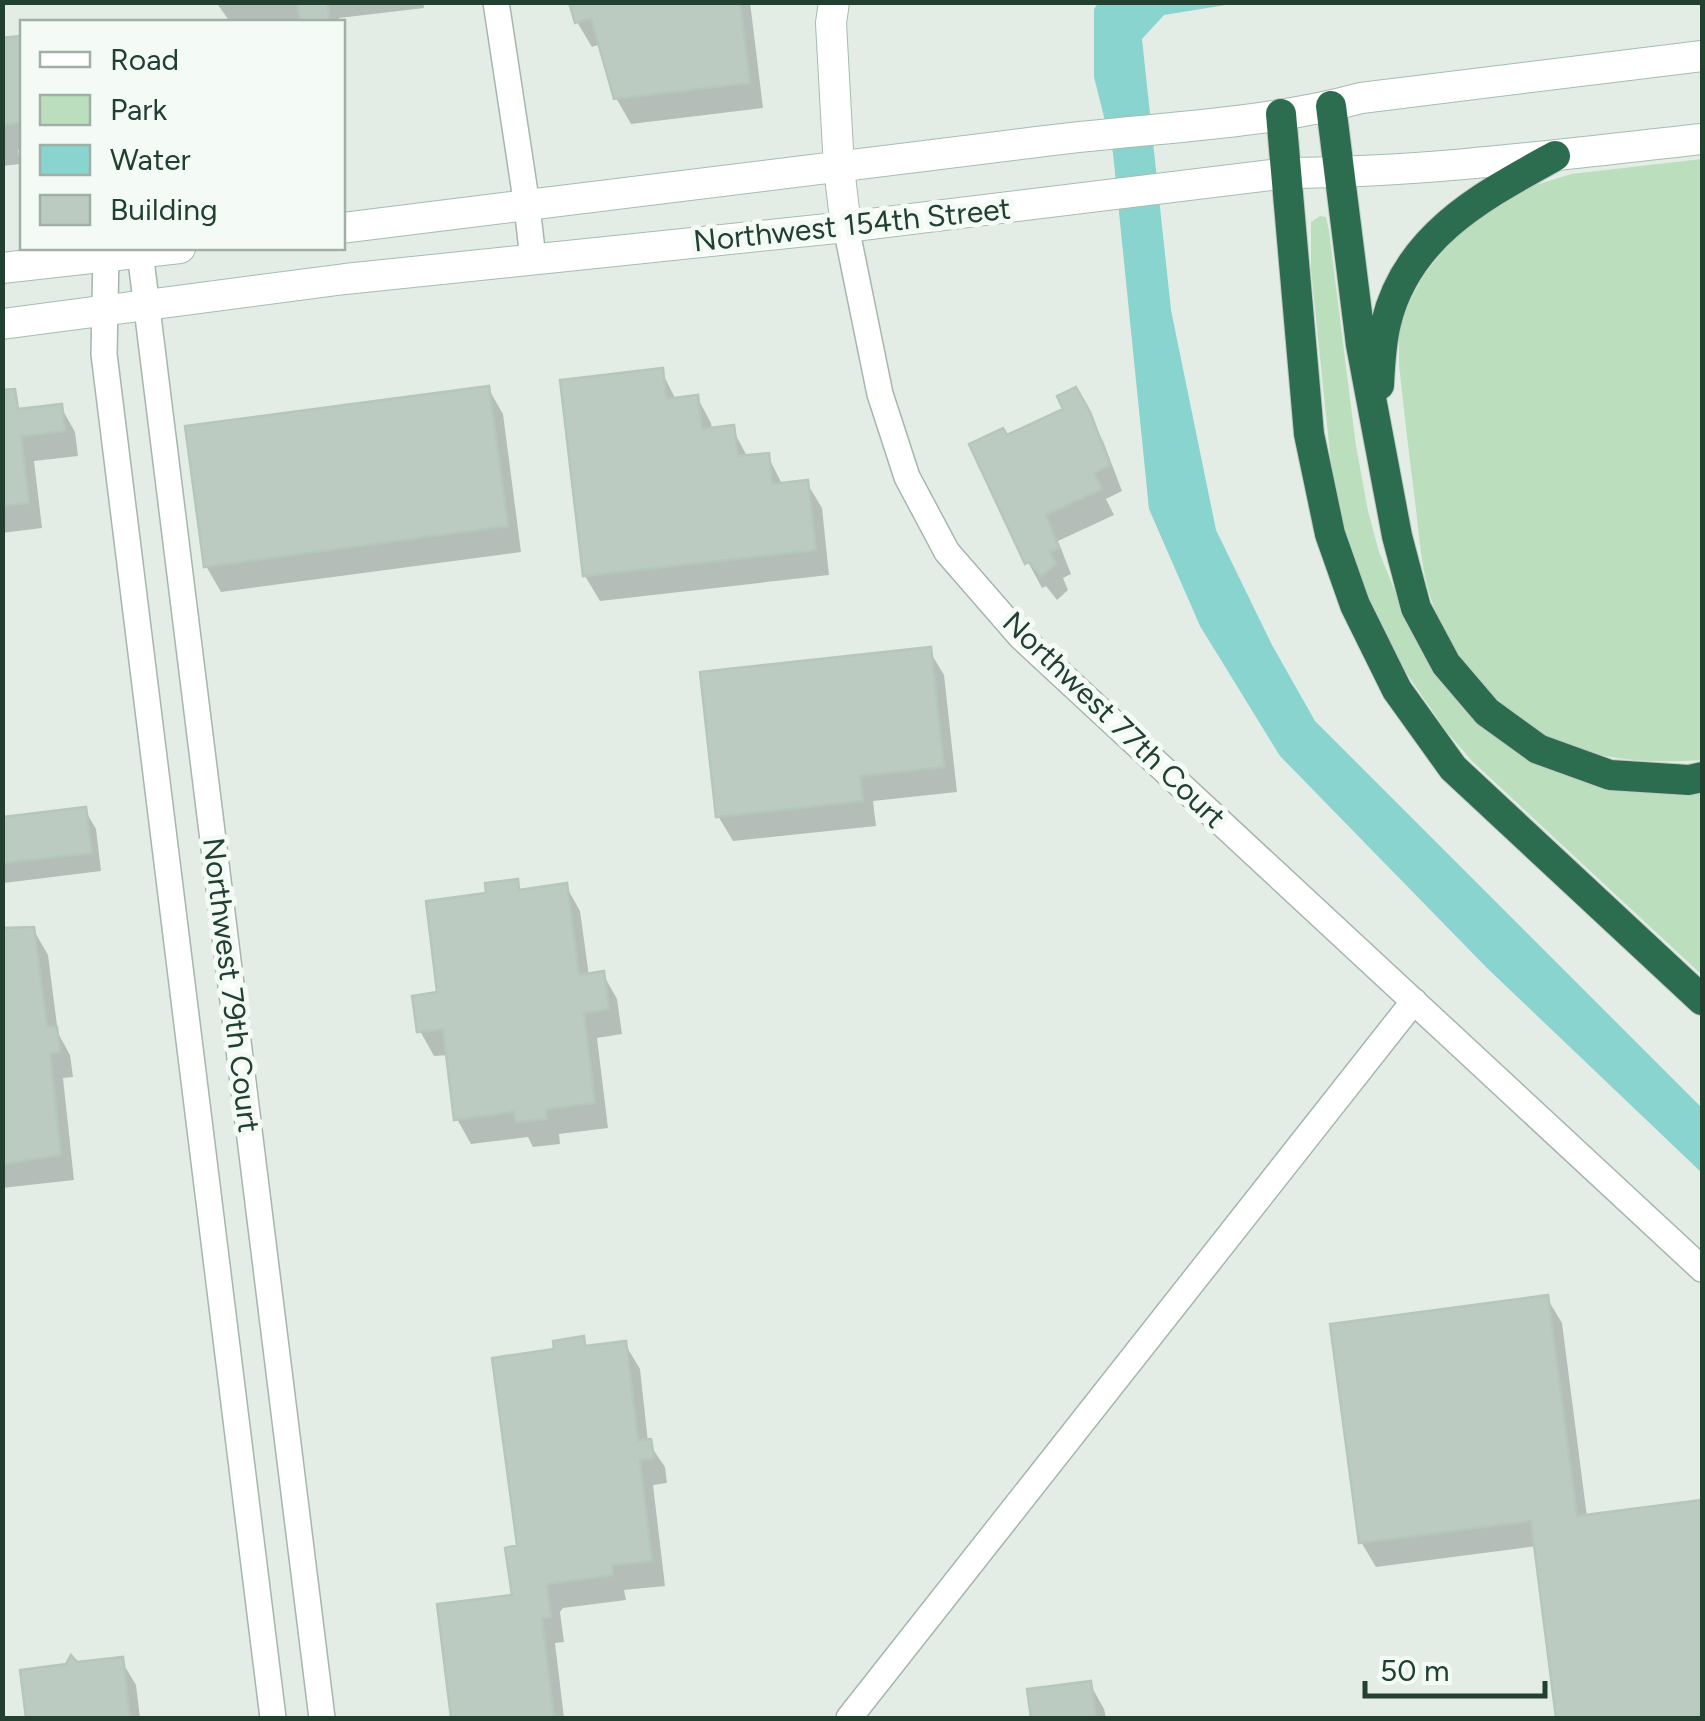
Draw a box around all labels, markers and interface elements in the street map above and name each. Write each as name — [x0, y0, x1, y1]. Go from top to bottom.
legend — [20, 20, 345, 250]
text: Road — [110, 41, 179, 78]
text: Park — [110, 91, 168, 128]
text: Water — [110, 141, 191, 178]
street label: Northwest 154th Street — [692, 189, 1012, 260]
text: Building — [110, 191, 218, 228]
street label: Northwest 77th Court — [995, 604, 1234, 836]
street label: Northwest 79th Court — [195, 835, 268, 1134]
scale bar — [1365, 1636, 1545, 1698]
text: 50 m — [1380, 1652, 1449, 1689]

